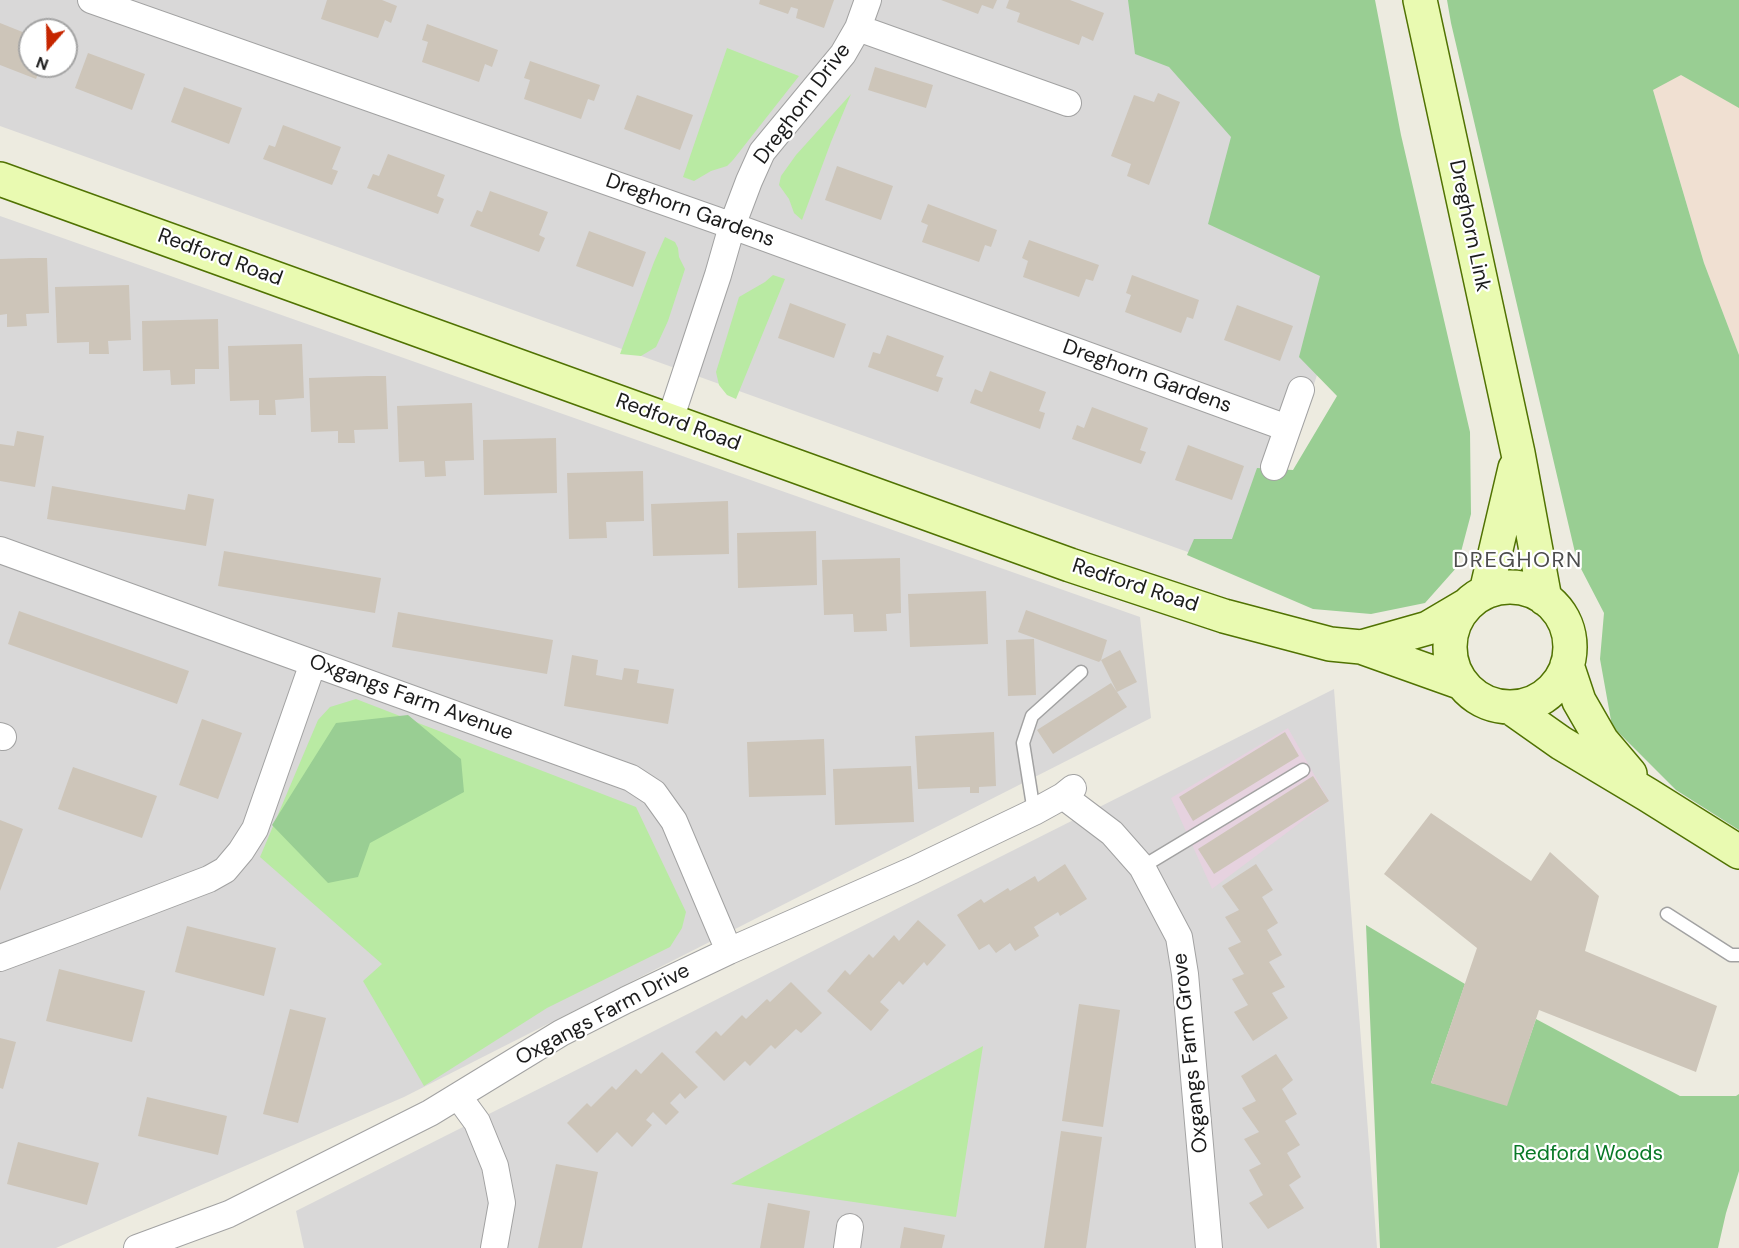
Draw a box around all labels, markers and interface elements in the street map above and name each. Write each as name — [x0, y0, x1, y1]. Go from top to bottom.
north arrow — [18, 18, 78, 78]
street label: Dreghorn Drive — [749, 38, 857, 170]
text: N — [33, 52, 51, 75]
street label: Dreghorn Link — [1443, 158, 1495, 294]
street label: Dreghorn Gardens — [602, 169, 778, 253]
street label: Redford Road — [154, 224, 286, 292]
street label: Dreghorn Gardens — [1059, 335, 1235, 419]
street label: Redford Road — [612, 389, 744, 457]
district label: DREGHORN — [1453, 548, 1583, 574]
street label: Redford Road — [1069, 554, 1201, 618]
street label: Oxgangs Farm Avenue — [306, 649, 516, 747]
street label: Oxgangs Farm Grove — [1168, 952, 1214, 1154]
street label: Oxgangs Farm Drive — [512, 958, 694, 1072]
park label: Redford Woods — [1513, 1141, 1663, 1167]

